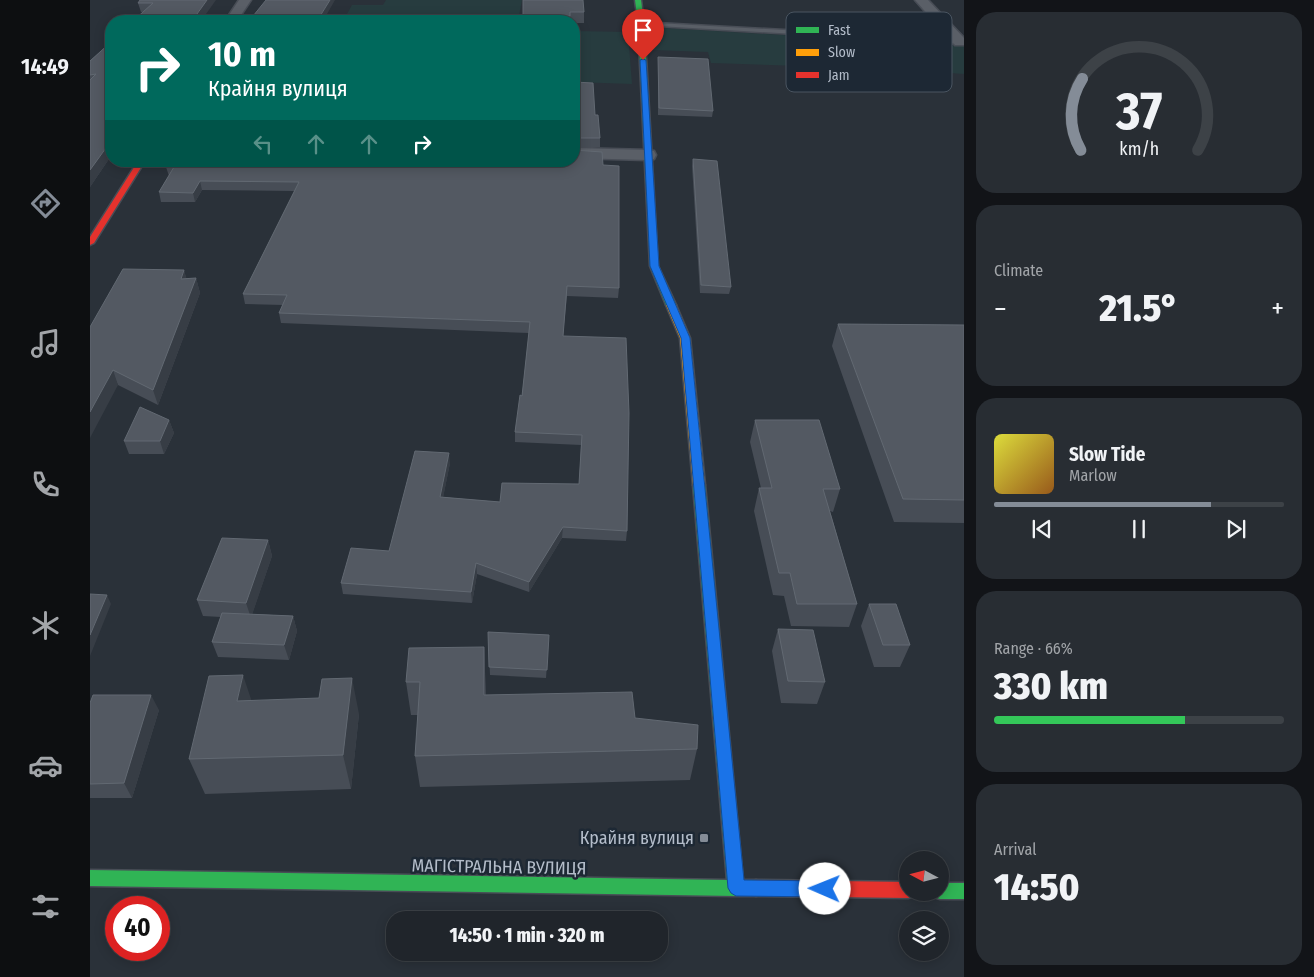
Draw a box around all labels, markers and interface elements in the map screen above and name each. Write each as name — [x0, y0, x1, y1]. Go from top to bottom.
pin — [622, 9, 664, 60]
legend — [786, 12, 952, 92]
icon: arrive — [629, 16, 657, 44]
text: Fast — [828, 22, 851, 39]
text: 10 m — [208, 33, 276, 75]
icon: right — [125, 35, 190, 100]
text: Slow — [828, 44, 855, 61]
text: 14:49 — [21, 53, 69, 80]
text: Jam — [828, 67, 849, 84]
text: Крайня вулиця — [208, 75, 348, 102]
text: 37 — [1115, 80, 1162, 143]
icon: left — [249, 130, 277, 158]
icon: ahead — [302, 130, 330, 158]
icon: ahead — [355, 130, 383, 158]
icon: right — [408, 130, 436, 158]
text: km/h — [1119, 138, 1159, 160]
icon: directions — [28, 186, 63, 221]
text: Climate — [994, 261, 1043, 280]
text: 21.5° — [1099, 285, 1179, 331]
text: − — [994, 292, 1007, 325]
text: + — [1271, 292, 1284, 325]
icon: music — [28, 326, 63, 361]
text: Slow Tide — [1069, 443, 1145, 466]
text: Marlow — [1069, 466, 1117, 485]
icon: phone — [28, 467, 63, 502]
icon: previous — [1028, 515, 1056, 543]
icon: pause — [1125, 515, 1153, 543]
icon: next — [1222, 515, 1250, 543]
icon: climate — [28, 608, 63, 643]
text: Range · 66% — [994, 639, 1073, 658]
text: 330 km — [994, 663, 1108, 709]
icon: car — [28, 748, 63, 783]
place label: Крайня вулиця — [580, 827, 694, 849]
marker: Крайня вулиця — [698, 832, 710, 844]
text: Arrival — [994, 840, 1036, 859]
north arrow — [899, 851, 949, 901]
map controls — [899, 851, 949, 961]
street label: МАГІСТРАЛЬНА ВУЛИЦЯ — [411, 854, 587, 880]
position arrow — [798, 862, 850, 914]
text: 14:50 — [994, 864, 1080, 910]
icon: filters — [28, 889, 63, 924]
speed limit sign: 40 — [105, 896, 170, 961]
button: layers — [899, 911, 949, 961]
text: 14:50 · 1 min · 320 m — [450, 924, 604, 947]

